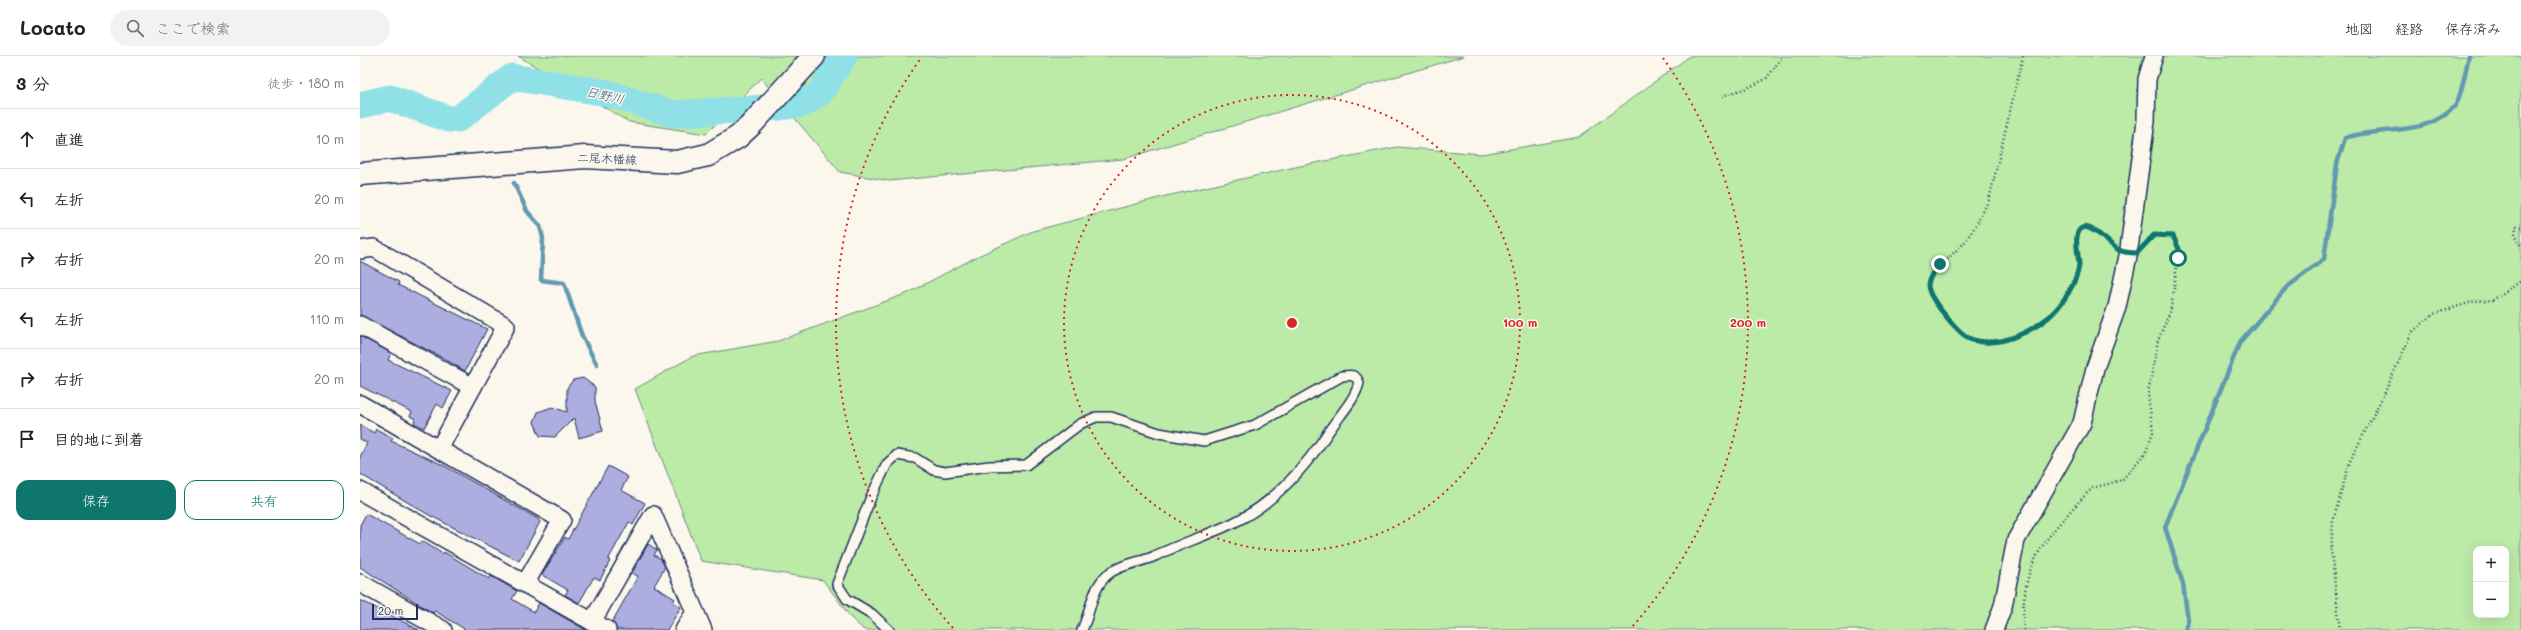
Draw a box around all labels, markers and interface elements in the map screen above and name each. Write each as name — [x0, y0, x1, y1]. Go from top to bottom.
search box — [110, 10, 390, 46]
text: Locato — [20, 15, 86, 40]
icon: search — [124, 17, 146, 39]
text: ここで検索 — [156, 18, 231, 38]
text: 地図 — [2345, 19, 2373, 38]
text: 経路 — [2395, 19, 2423, 38]
text: 保存済み — [2445, 19, 2501, 38]
text: 3 分 — [16, 72, 49, 94]
text: 徒歩 · 180 m — [268, 74, 344, 91]
water label: 日野川 — [584, 82, 626, 107]
icon: ahead — [16, 128, 38, 150]
text: 直進 — [54, 129, 84, 149]
text: 10 m — [316, 130, 344, 147]
street label: 二尾木幡線 — [577, 149, 637, 167]
icon: left — [16, 188, 38, 210]
text: 左折 — [54, 189, 84, 209]
text: 20 m — [314, 190, 344, 207]
icon: right — [16, 248, 38, 270]
text: 右折 — [54, 249, 84, 269]
route start — [2169, 249, 2187, 267]
text: 20 m — [314, 250, 344, 267]
route end — [1931, 255, 1949, 273]
icon: left — [16, 308, 38, 330]
text: 左折 — [54, 309, 84, 329]
text: 110 m — [310, 310, 344, 327]
text: 100 m — [1503, 314, 1537, 330]
text: 200 m — [1730, 314, 1766, 330]
centre of rings — [1285, 316, 1299, 330]
icon: right — [16, 368, 38, 390]
text: 右折 — [54, 369, 84, 389]
text: 20 m — [314, 370, 344, 387]
icon: arrive — [16, 428, 38, 450]
text: 目的地に到着 — [54, 429, 144, 449]
button: 保存 — [16, 480, 176, 520]
button: 共有 — [184, 480, 344, 520]
map controls — [2473, 546, 2509, 618]
button: + — [2473, 546, 2509, 582]
button: − — [2473, 582, 2509, 618]
scale bar — [372, 602, 418, 621]
text: 20 m — [378, 603, 403, 618]

